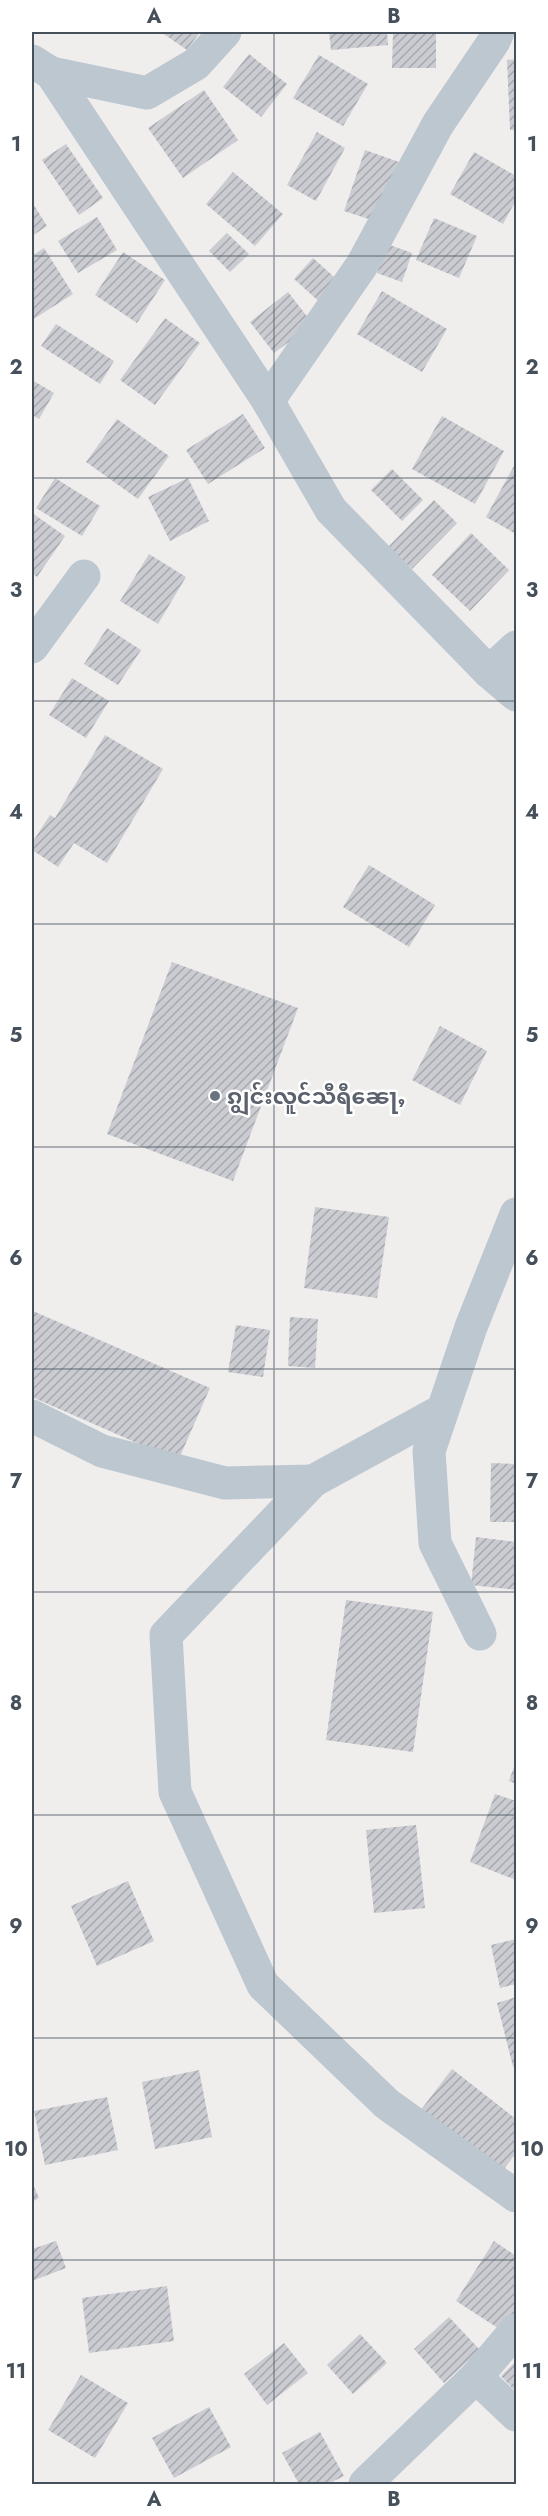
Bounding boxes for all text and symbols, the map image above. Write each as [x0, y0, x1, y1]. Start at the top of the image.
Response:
text: A [146, 2, 162, 31]
text: B [387, 2, 401, 31]
text: 1 [11, 130, 21, 159]
text: 1 [527, 130, 537, 159]
text: 2 [9, 353, 23, 382]
text: 2 [525, 353, 539, 382]
text: 3 [10, 576, 22, 605]
text: 3 [526, 576, 538, 605]
text: 4 [9, 798, 23, 827]
text: 4 [525, 798, 539, 827]
text: 5 [10, 1021, 23, 1050]
text: 5 [526, 1021, 539, 1050]
place label: ၵျွင်းလူင်သီရီၼေႃႇ [227, 1080, 406, 1116]
marker: ၵျွင်းလူင်သီရီၼေႃႇ [208, 1089, 222, 1103]
text: 6 [9, 1244, 23, 1273]
text: 6 [525, 1244, 539, 1273]
text: 7 [10, 1467, 23, 1496]
text: 7 [526, 1467, 539, 1496]
text: 8 [10, 1689, 22, 1718]
text: 8 [526, 1689, 538, 1718]
text: 9 [9, 1912, 23, 1941]
text: 9 [525, 1912, 539, 1941]
text: 10 [4, 2135, 28, 2164]
text: 10 [520, 2135, 544, 2164]
text: 11 [6, 2357, 26, 2386]
text: 11 [522, 2357, 542, 2386]
text: A [146, 2485, 162, 2514]
text: B [387, 2485, 401, 2514]

